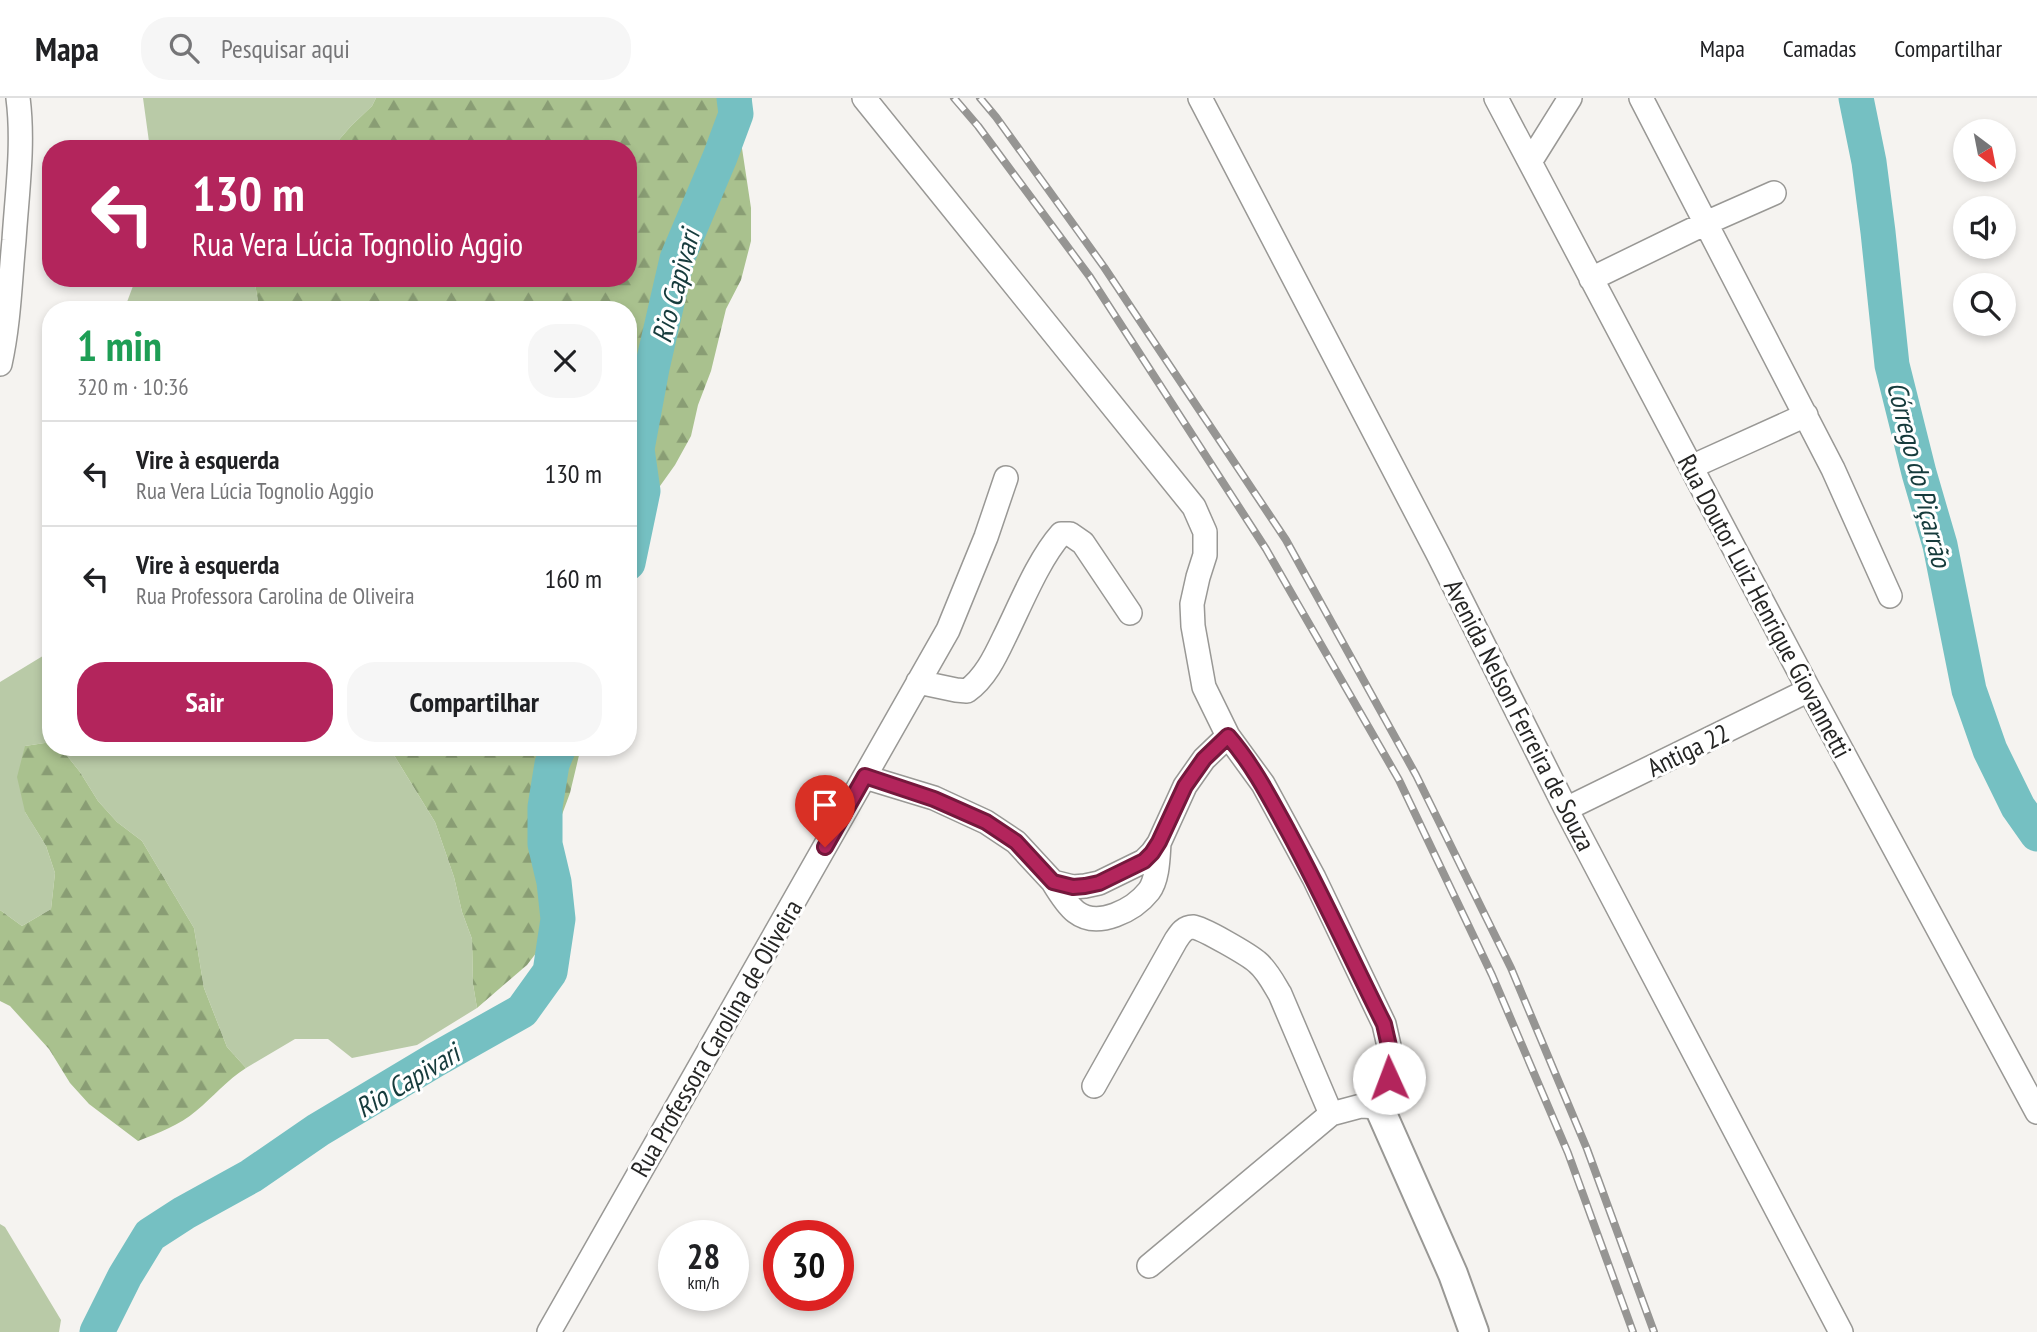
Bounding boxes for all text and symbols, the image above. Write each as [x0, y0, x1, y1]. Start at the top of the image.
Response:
search box [141, 17, 631, 80]
text: Mapa [35, 27, 99, 70]
icon: search [165, 29, 203, 67]
text: Pesquisar aqui [221, 32, 350, 65]
text: Mapa [1700, 33, 1745, 64]
text: Camadas [1783, 33, 1856, 64]
text: Compartilhar [1894, 33, 2002, 64]
north arrow [1953, 119, 2016, 182]
map controls [1953, 119, 2016, 336]
text: 130 m [192, 161, 305, 225]
icon: left [77, 168, 168, 259]
button: sound [1953, 196, 2016, 259]
water label: Rio Capivari [642, 222, 709, 346]
text: Rua Vera Lúcia Tognolio Aggio [192, 223, 523, 265]
button: search [1953, 273, 2016, 336]
text: 1 min [77, 318, 162, 373]
button: close [528, 324, 602, 398]
text: 320 m · 10:36 [77, 372, 189, 401]
water label: Córrego do Piçarrão [1879, 378, 1961, 572]
text: Vire à esquerda [136, 443, 279, 476]
street label: Rua Doutor Luiz Henrique Giovannetti [1671, 448, 1859, 764]
icon: left [77, 455, 115, 493]
text: 130 m [544, 457, 602, 490]
text: Rua Vera Lúcia Tognolio Aggio [136, 476, 374, 505]
text: Vire à esquerda [136, 548, 279, 581]
icon: left [77, 560, 115, 598]
text: 160 m [544, 562, 602, 595]
street label: Avenida Nelson Ferreira de Souza [1437, 574, 1603, 856]
text: Rua Professora Carolina de Oliveira [136, 581, 414, 610]
button: Sair [77, 662, 333, 742]
button: Compartilhar [347, 662, 602, 742]
street label: Antiga 22 [1642, 716, 1734, 784]
pin [795, 775, 855, 847]
icon: arrive [806, 786, 844, 824]
street label: Rua Professora Carolina de Oliveira [623, 893, 809, 1183]
water label: Rio Capivari [348, 1032, 469, 1126]
position arrow [1352, 1041, 1426, 1115]
speed limit sign: 30 [763, 1220, 854, 1311]
text: 28 [687, 1233, 720, 1279]
text: km/h [688, 1271, 719, 1294]

